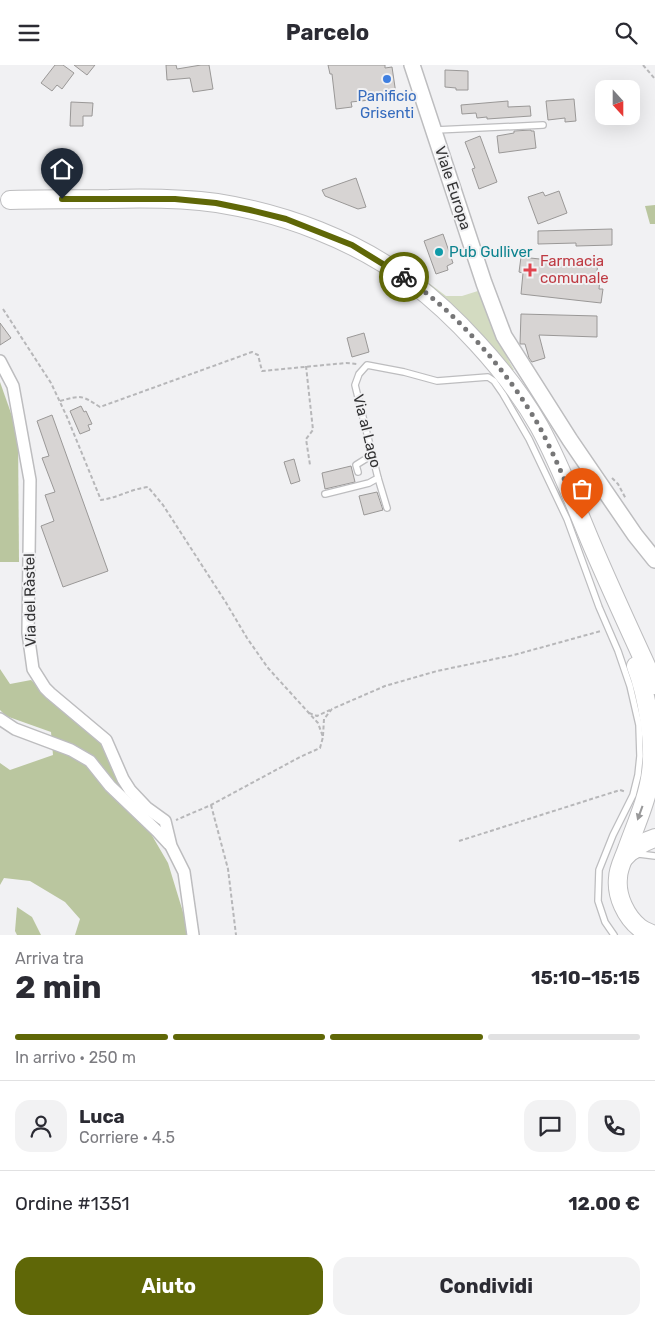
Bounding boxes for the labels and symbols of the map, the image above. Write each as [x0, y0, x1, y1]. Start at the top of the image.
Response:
marker: Panificio Grisenti [381, 73, 393, 85]
north arrow [595, 80, 640, 125]
place label: Panificio Grisenti [357, 87, 417, 122]
street label: Viale Europa [431, 144, 475, 232]
pin [41, 148, 83, 199]
place label: Pub Gulliver [449, 243, 533, 261]
marker: Pub Gulliver [433, 246, 445, 258]
courier [379, 252, 429, 302]
place label: Farmacia comunale [540, 252, 609, 287]
marker: Farmacia comunale [524, 264, 536, 276]
street label: Via al Lago [349, 392, 385, 470]
pin [561, 468, 603, 519]
street label: Via del Ràstel [20, 553, 40, 647]
one-way arrow [636, 806, 644, 821]

